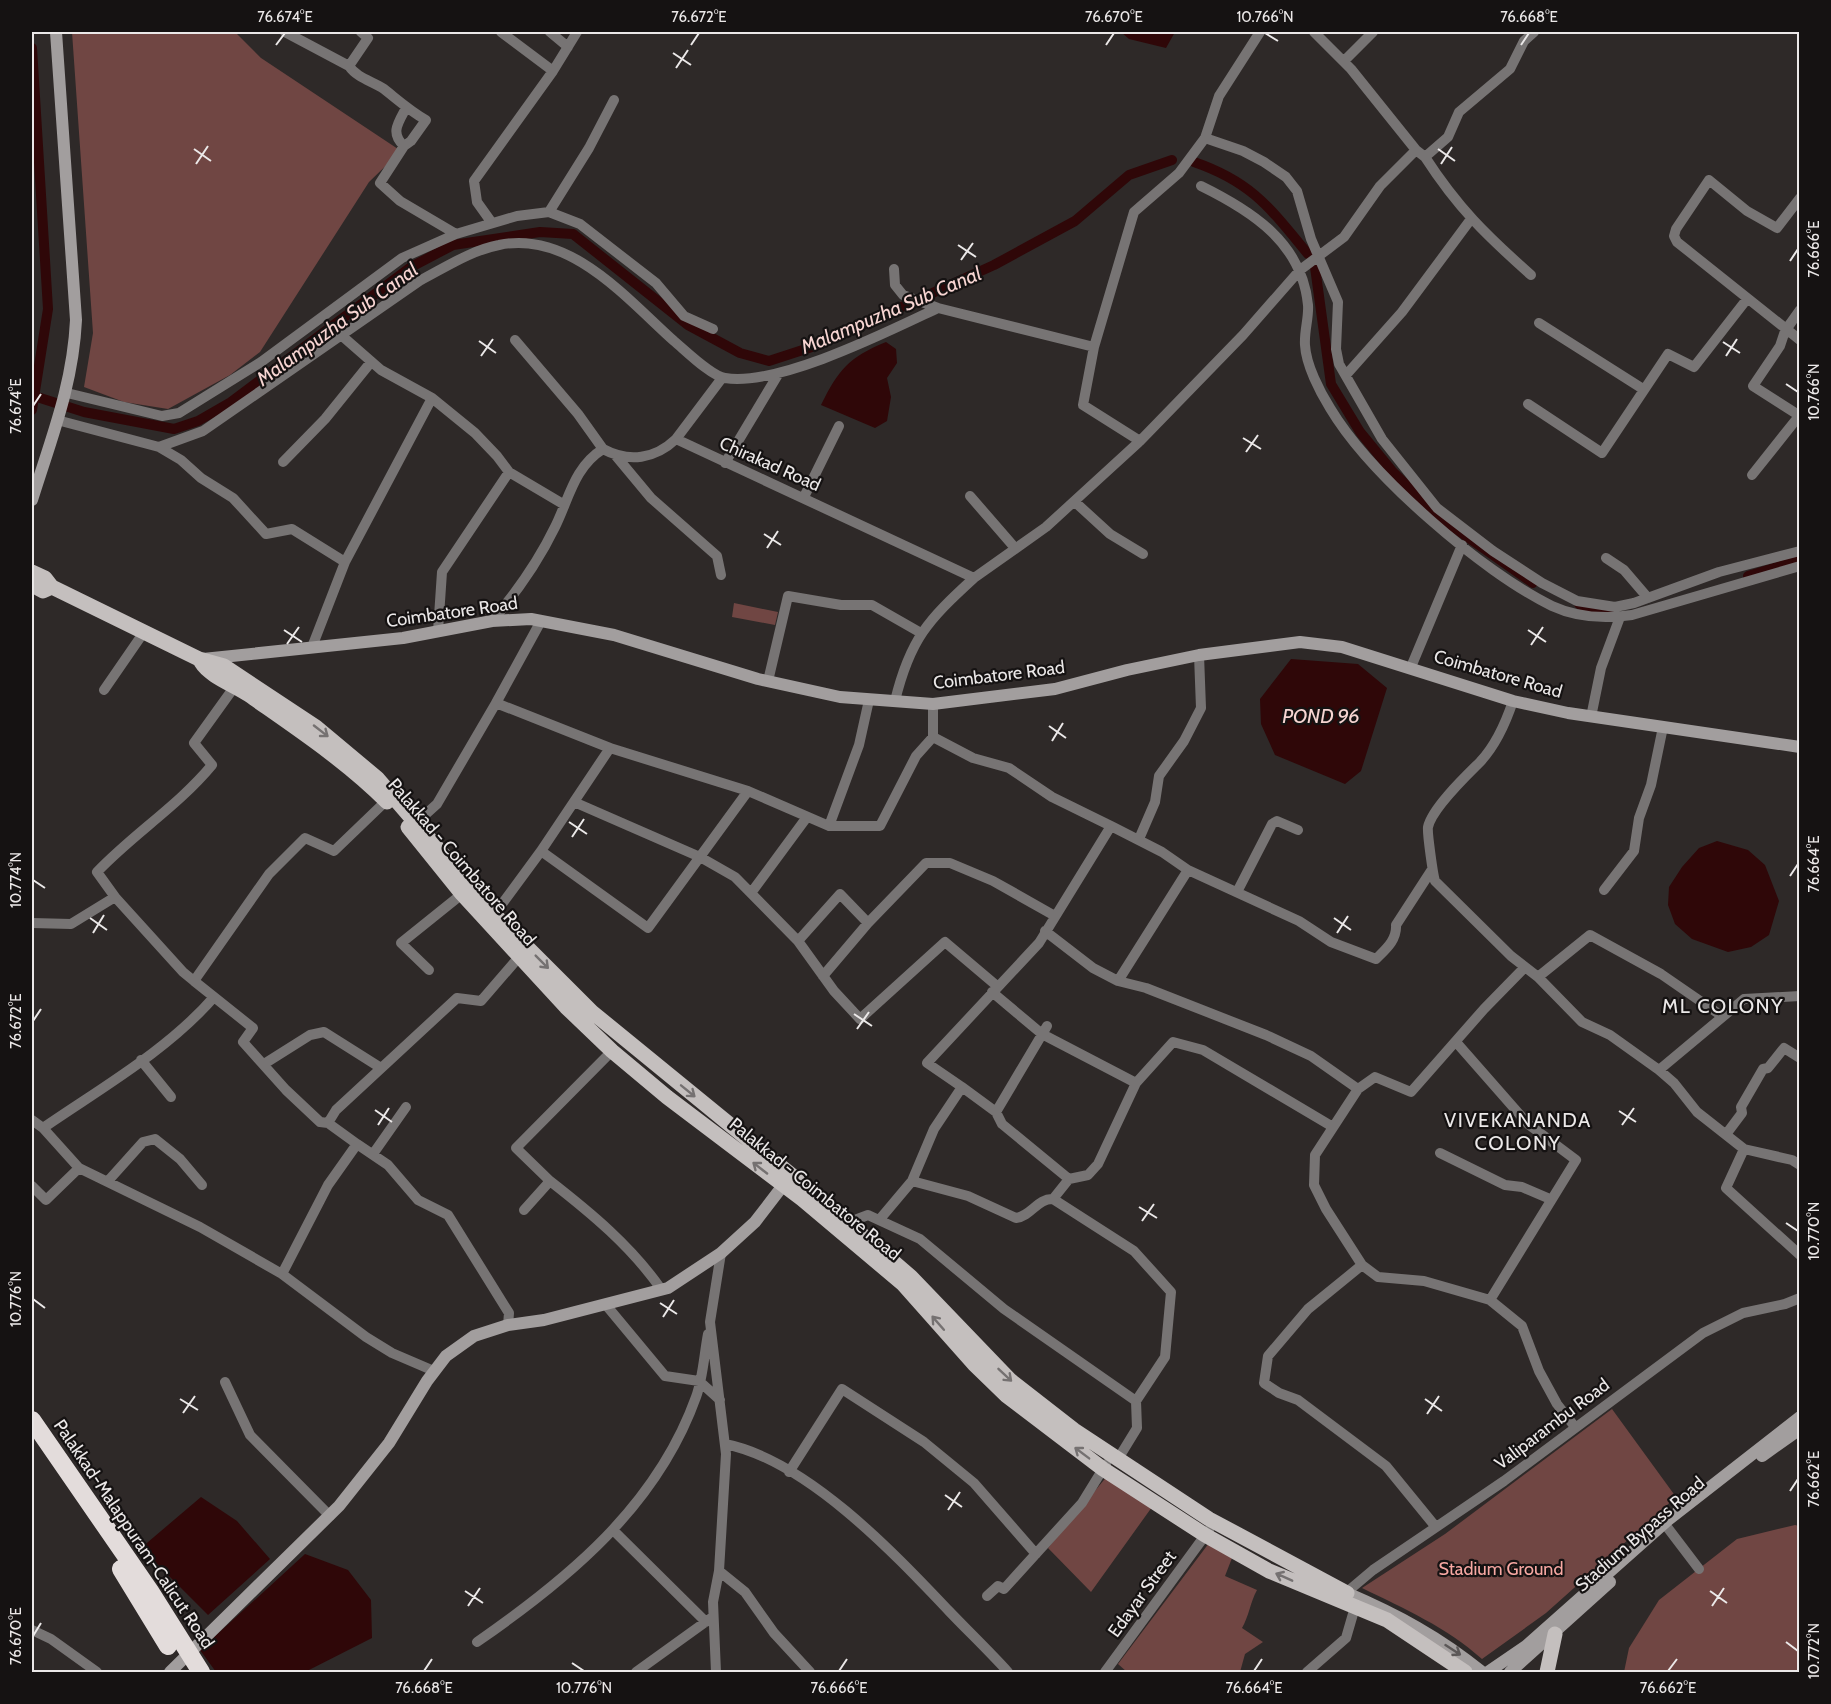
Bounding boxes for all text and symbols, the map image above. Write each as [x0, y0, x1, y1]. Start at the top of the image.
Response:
text: 76.674°E [257, 8, 313, 26]
text: 76.672°E [671, 8, 727, 26]
text: 76.670°E [1085, 8, 1143, 26]
text: 10.766°N [1236, 8, 1294, 26]
text: 76.668°E [1500, 8, 1558, 26]
text: 76.666°E [1805, 221, 1823, 277]
water label: Malampuzha Sub Canal [251, 257, 423, 391]
water label: Malampuzha Sub Canal [796, 261, 985, 359]
text: 10.766°N [1805, 363, 1823, 421]
text: 76.674°E [7, 378, 25, 434]
street label: Chirakad Road [716, 432, 824, 496]
street label: Coimbatore Road [385, 592, 519, 632]
street label: Coimbatore Road [1431, 645, 1565, 703]
street label: Coimbatore Road [932, 656, 1066, 694]
water label: POND 96 [1282, 704, 1360, 728]
one-way arrow [312, 725, 328, 738]
street label: Palakkad - Coimbatore Road [383, 774, 541, 950]
text: 76.664°E [1805, 835, 1823, 893]
text: 10.774°N [7, 852, 25, 908]
one-way arrow [535, 955, 550, 970]
text: 76.672°E [7, 993, 25, 1049]
district label: ML COLONY [1662, 994, 1784, 1018]
one-way arrow [680, 1085, 696, 1098]
district label: VIVEKANANDA COLONY [1444, 1108, 1592, 1155]
street label: Palakkad - Coimbatore Road [725, 1113, 905, 1265]
one-way arrow [752, 1162, 768, 1174]
text: 10.770°N [1805, 1202, 1823, 1260]
text: 10.776°N [7, 1271, 25, 1327]
one-way arrow [931, 1316, 945, 1331]
one-way arrow [997, 1368, 1012, 1382]
street label: Valiparambu Road [1490, 1374, 1614, 1474]
street label: Palakkad-Malappuram-Calicut Road [49, 1415, 219, 1653]
one-way arrow [1075, 1447, 1091, 1460]
text: 76.662°E [1805, 1451, 1823, 1507]
street label: Stadium Bypass Road [1571, 1472, 1709, 1596]
street label: Edayar Street [1103, 1546, 1181, 1642]
park label: Stadium Ground [1439, 1558, 1563, 1580]
one-way arrow [1275, 1571, 1293, 1583]
text: 76.670°E [7, 1607, 25, 1665]
text: 10.772°N [1805, 1623, 1823, 1679]
one-way arrow [1444, 1644, 1461, 1656]
text: 76.668°E [395, 1679, 453, 1697]
text: 10.776°N [556, 1679, 612, 1697]
text: 76.666°E [811, 1679, 867, 1697]
text: 76.664°E [1225, 1679, 1283, 1697]
text: 76.662°E [1640, 1679, 1696, 1697]

